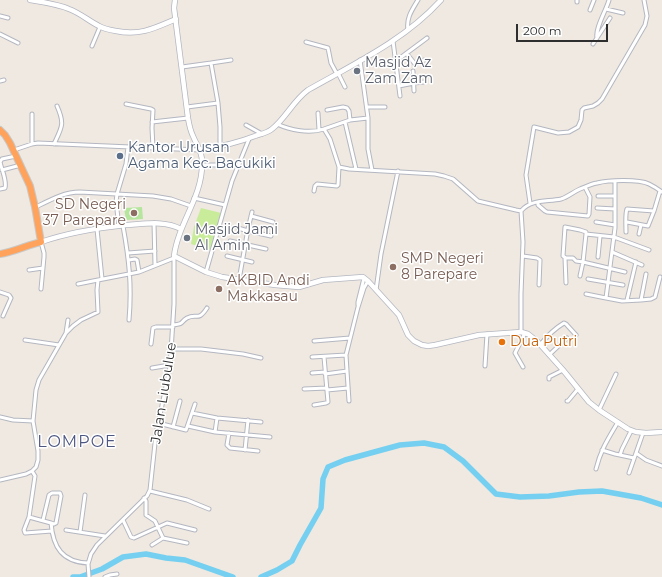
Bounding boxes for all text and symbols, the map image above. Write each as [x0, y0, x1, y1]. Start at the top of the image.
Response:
scale bar [518, 16, 610, 42]
text: 200 m [523, 23, 562, 38]
place label: Masjid Az Zam Zam [365, 55, 433, 88]
marker: Masjid Az Zam Zam [352, 66, 362, 76]
place label: Kantor Urusan Agama Kec. Bacukiki [128, 140, 276, 172]
marker: Kantor Urusan Agama Kec. Bacukiki [115, 151, 125, 161]
place label: SD Negeri 37 Parepare [43, 197, 126, 230]
marker: SD Negeri 37 Parepare [129, 208, 139, 218]
place label: Masjid Jami Al Amin [195, 222, 278, 254]
marker: Masjid Jami Al Amin [182, 233, 192, 243]
place label: SMP Negeri 8 Parepare [401, 251, 484, 284]
marker: SMP Negeri 8 Parepare [388, 262, 398, 272]
place label: AKBID Andi Makkasau [227, 273, 310, 306]
marker: AKBID Andi Makkasau [214, 284, 224, 294]
place label: Dua Putri [510, 334, 577, 350]
marker: Dua Putri [497, 337, 507, 347]
street label: Jalan Liubulue [148, 341, 180, 445]
district label: LOMPOE [37, 432, 117, 452]

